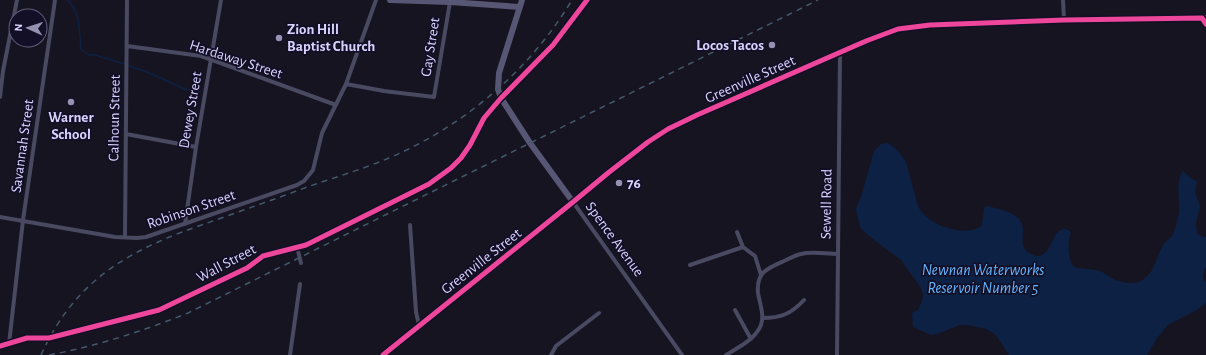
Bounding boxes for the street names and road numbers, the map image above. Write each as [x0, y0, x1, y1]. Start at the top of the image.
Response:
street label: Gay Street [418, 16, 443, 78]
street label: Hardaway Street [187, 37, 284, 82]
street label: Greenville Street [703, 53, 798, 106]
street label: Dewey Street [176, 70, 205, 150]
street label: Calhoun Street [106, 74, 123, 161]
street label: Savannah Street [9, 98, 37, 194]
street label: Sewell Road [818, 169, 835, 239]
street label: Robinson Street [145, 187, 238, 232]
street label: Spence Avenue [583, 199, 647, 279]
street label: Greenville Street [439, 226, 524, 297]
street label: Wall Street [194, 242, 259, 285]

